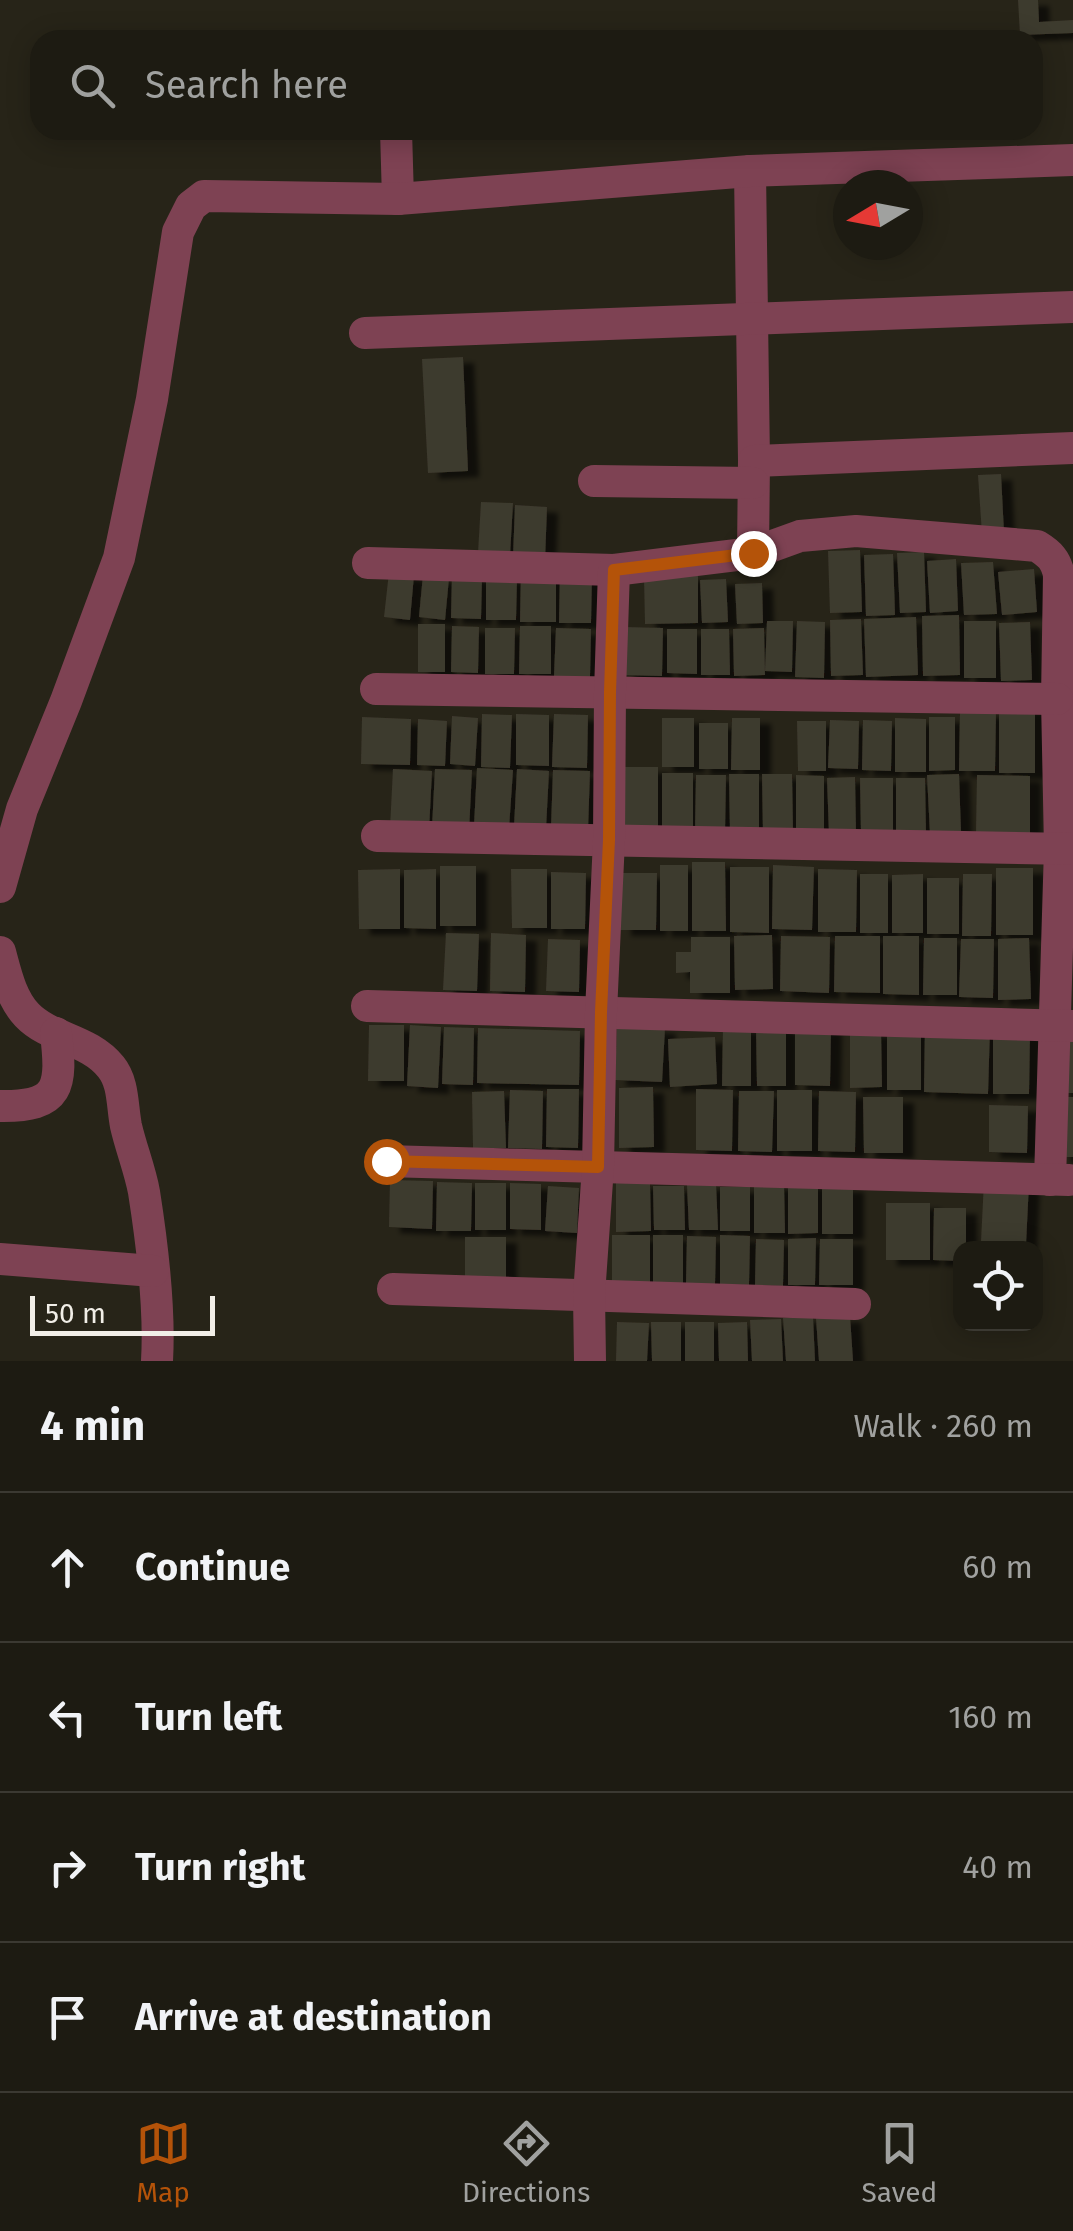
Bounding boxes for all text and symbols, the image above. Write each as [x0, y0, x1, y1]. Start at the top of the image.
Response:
search box [30, 30, 1043, 140]
icon: search [65, 58, 120, 113]
text: Search here [145, 62, 348, 108]
north arrow [833, 170, 923, 260]
route end [731, 531, 777, 577]
route start [364, 1139, 410, 1185]
map controls [953, 1241, 1043, 1331]
button: locate [953, 1241, 1043, 1331]
scale bar [30, 1291, 215, 1336]
text: 50 m [45, 1297, 106, 1330]
text: 4 min [40, 1401, 145, 1451]
text: Walk · 260 m [853, 1407, 1033, 1445]
icon: ahead [40, 1540, 95, 1595]
text: Continue [135, 1544, 290, 1590]
text: 60 m [962, 1548, 1033, 1586]
icon: left [40, 1690, 95, 1745]
text: Turn left [135, 1694, 282, 1740]
text: 160 m [948, 1698, 1033, 1736]
icon: right [40, 1840, 95, 1895]
text: Turn right [135, 1844, 305, 1890]
text: 40 m [962, 1848, 1033, 1886]
icon: arrive [40, 1990, 95, 2045]
text: Arrive at destination [135, 1994, 492, 2040]
tab: Map [136, 2116, 191, 2209]
tab: Directions [462, 2116, 590, 2209]
tab: Saved [862, 2116, 937, 2209]

